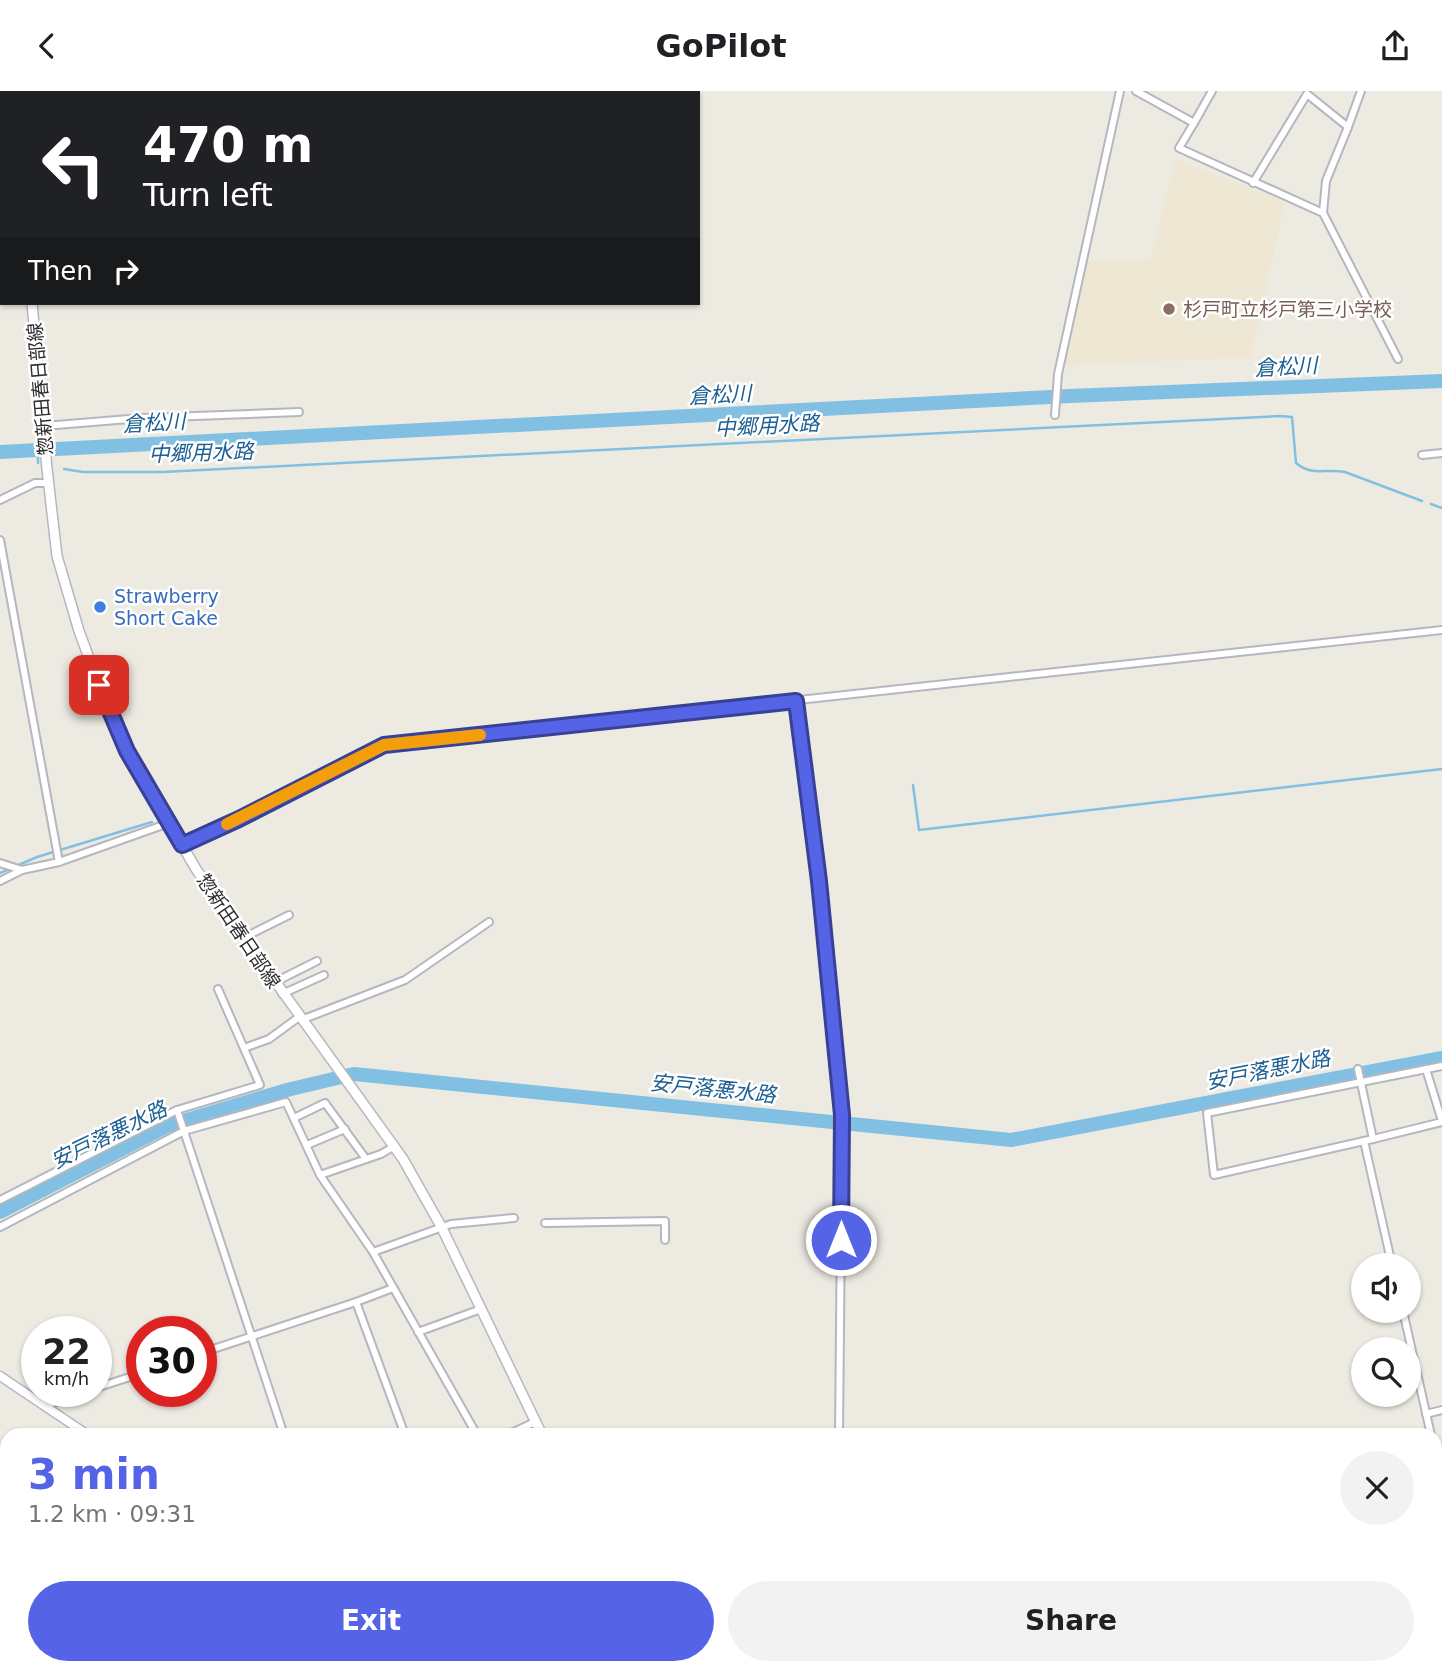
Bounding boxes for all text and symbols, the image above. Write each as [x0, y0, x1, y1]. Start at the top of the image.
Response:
icon: back [28, 27, 66, 65]
text: GoPilot [656, 27, 786, 65]
icon: share [1376, 27, 1414, 65]
text: 470 m [143, 117, 313, 174]
icon: left [28, 119, 119, 210]
text: Turn left [143, 176, 273, 214]
icon: right [107, 252, 145, 290]
text: Then [28, 256, 93, 286]
place label: 杉戸町立杉戸第三小学校 [1183, 298, 1392, 320]
marker: 杉戸町立杉戸第三小学校 [1161, 301, 1177, 317]
street label: 惣新田春日部線 [23, 322, 57, 456]
water label: 倉松川 [1254, 353, 1320, 381]
water label: 倉松川 [688, 381, 754, 409]
water label: 倉松川 [122, 409, 188, 437]
water label: 中郷用水路 [714, 411, 822, 441]
water label: 中郷用水路 [148, 439, 256, 467]
place label: Strawberry Short Cake [114, 585, 219, 629]
marker: Strawberry Short Cake [92, 599, 108, 615]
pin [69, 655, 129, 715]
icon: arrive [80, 666, 118, 704]
street label: 惣新田春日部線 [193, 870, 285, 992]
water label: 安戸落悪水路 [1204, 1046, 1334, 1094]
water label: 安戸落悪水路 [649, 1070, 779, 1108]
water label: 安戸落悪水路 [47, 1096, 173, 1173]
position arrow [804, 1203, 878, 1277]
map controls [1351, 1253, 1421, 1407]
button: sound [1351, 1253, 1421, 1323]
speed limit sign: 30 [126, 1316, 217, 1407]
text: 22 [42, 1332, 91, 1372]
button: search [1351, 1337, 1421, 1407]
text: km/h [44, 1368, 89, 1389]
text: 3 min [28, 1450, 160, 1499]
button: close [1340, 1451, 1414, 1525]
text: 1.2 km · 09:31 [28, 1501, 196, 1527]
button: Exit [28, 1581, 714, 1661]
button: Share [728, 1581, 1414, 1661]

